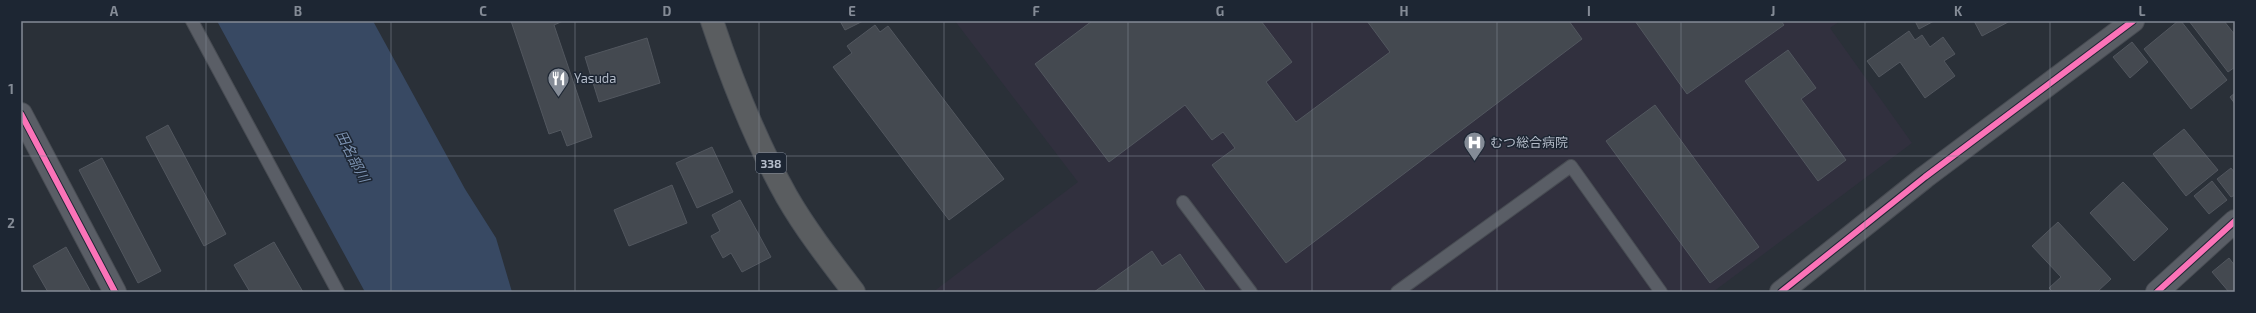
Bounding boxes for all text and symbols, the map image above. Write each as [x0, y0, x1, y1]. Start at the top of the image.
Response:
text: A [110, 3, 119, 19]
text: B [294, 3, 302, 19]
text: C [479, 3, 487, 19]
text: D [663, 3, 672, 19]
text: E [848, 3, 856, 19]
text: F [1032, 3, 1040, 19]
text: G [1216, 3, 1224, 19]
text: H [1400, 3, 1409, 19]
text: I [1587, 3, 1591, 19]
text: J [1771, 3, 1775, 19]
text: K [1954, 3, 1963, 19]
text: L [2139, 3, 2146, 19]
restaurant icon: Yasuda [546, 65, 572, 98]
place label: Yasuda [574, 70, 616, 86]
text: 1 [8, 81, 14, 97]
water label: 田名部川 [333, 127, 374, 187]
hospital icon: むつ総合病院 [1462, 129, 1488, 162]
place label: むつ総合病院 [1490, 134, 1568, 150]
road number: 338 [756, 153, 786, 173]
text: 2 [7, 215, 15, 231]

